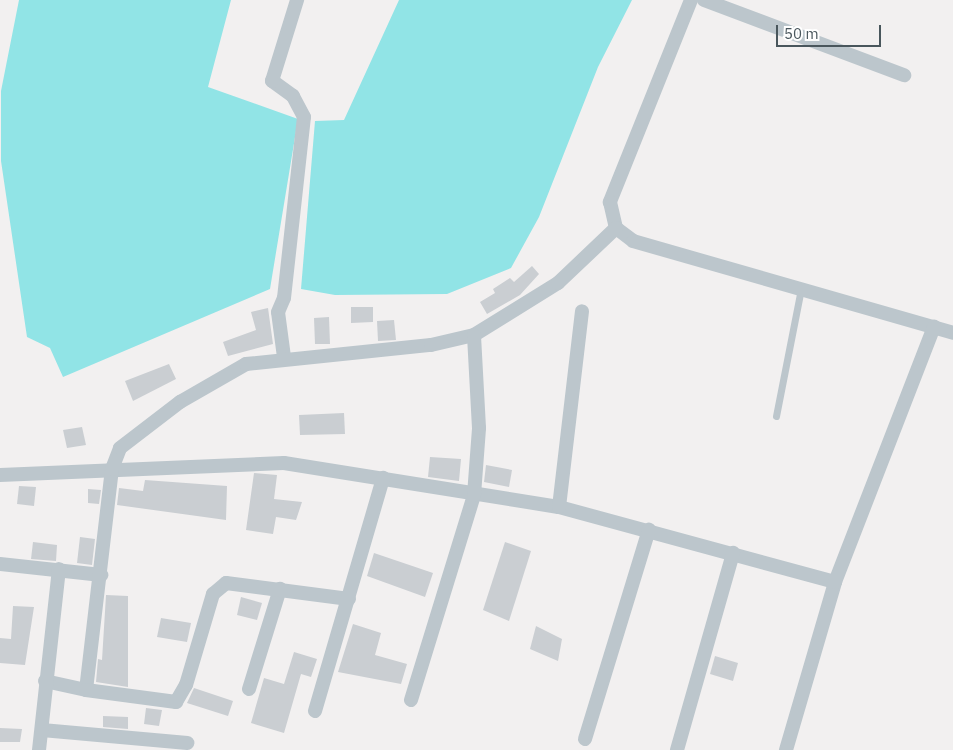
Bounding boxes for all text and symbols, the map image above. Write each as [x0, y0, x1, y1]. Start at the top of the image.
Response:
scale bar [778, 15, 883, 47]
text: 50 m [784, 24, 819, 43]

